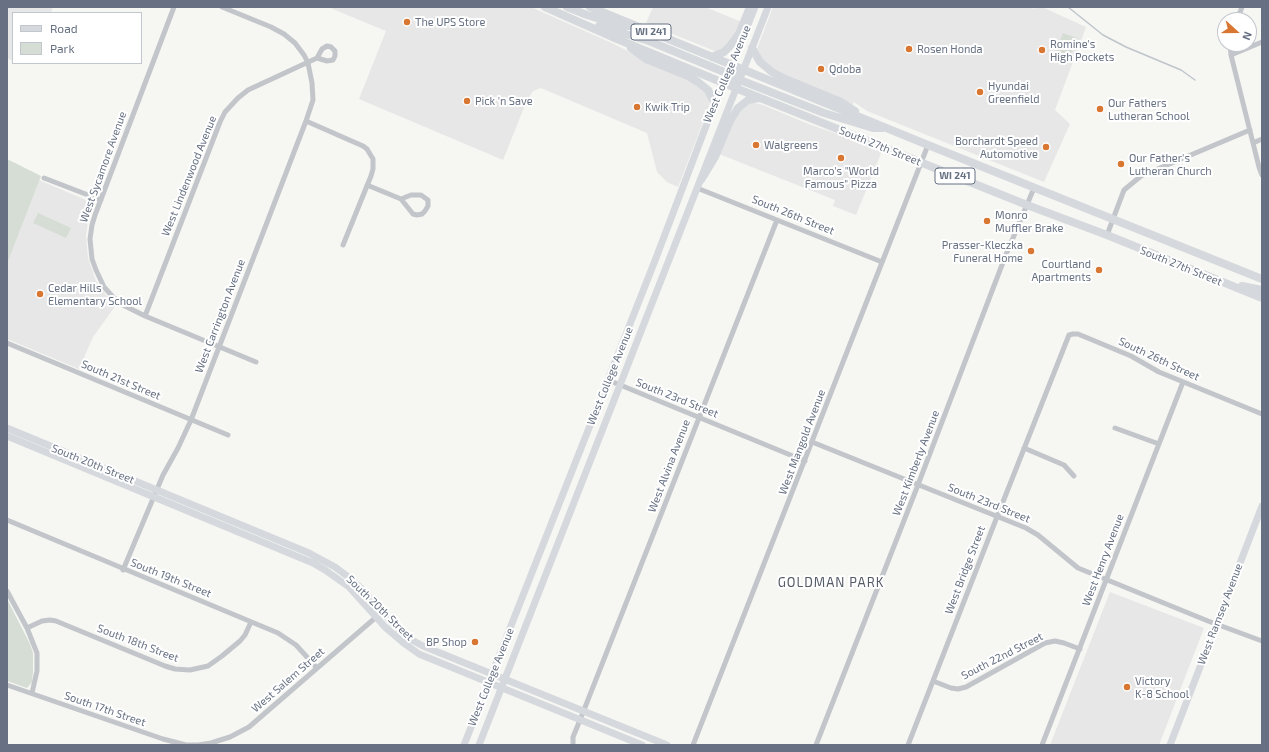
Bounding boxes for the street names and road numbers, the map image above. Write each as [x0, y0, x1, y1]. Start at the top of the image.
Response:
street label: West College Avenue [700, 23, 754, 125]
road number: WI 241 [631, 24, 671, 40]
street label: West Sycamore Avenue [77, 110, 129, 224]
street label: West Lindenwood Avenue [159, 114, 219, 238]
street label: South 27th Street [837, 124, 923, 168]
road number: WI 241 [935, 168, 975, 184]
street label: South 26th Street [750, 192, 836, 238]
street label: South 27th Street [1138, 244, 1224, 288]
street label: West Carrington Avenue [192, 257, 248, 375]
street label: West College Avenue [584, 325, 636, 427]
street label: South 26th Street [1116, 334, 1202, 384]
street label: South 21st Street [79, 357, 163, 403]
street label: South 23rd Street [634, 375, 720, 421]
street label: West Mangold Avenue [776, 388, 828, 496]
street label: West Kimberly Avenue [890, 408, 942, 518]
street label: West Alvina Avenue [645, 418, 693, 514]
street label: South 20th Street [50, 441, 136, 487]
street label: South 23rd Street [946, 480, 1032, 526]
street label: West Henry Avenue [1079, 512, 1127, 608]
street label: West Bridge Street [942, 524, 988, 616]
street label: South 19th Street [129, 556, 213, 600]
street label: West Ramsey Avenue [1195, 561, 1245, 667]
street label: South 20th Street [344, 573, 416, 643]
street label: South 18th Street [95, 621, 181, 665]
street label: West College Avenue [465, 626, 517, 728]
street label: South 22nd Street [959, 630, 1045, 682]
street label: West Salem Street [249, 645, 327, 715]
street label: South 17th Street [63, 689, 147, 729]

